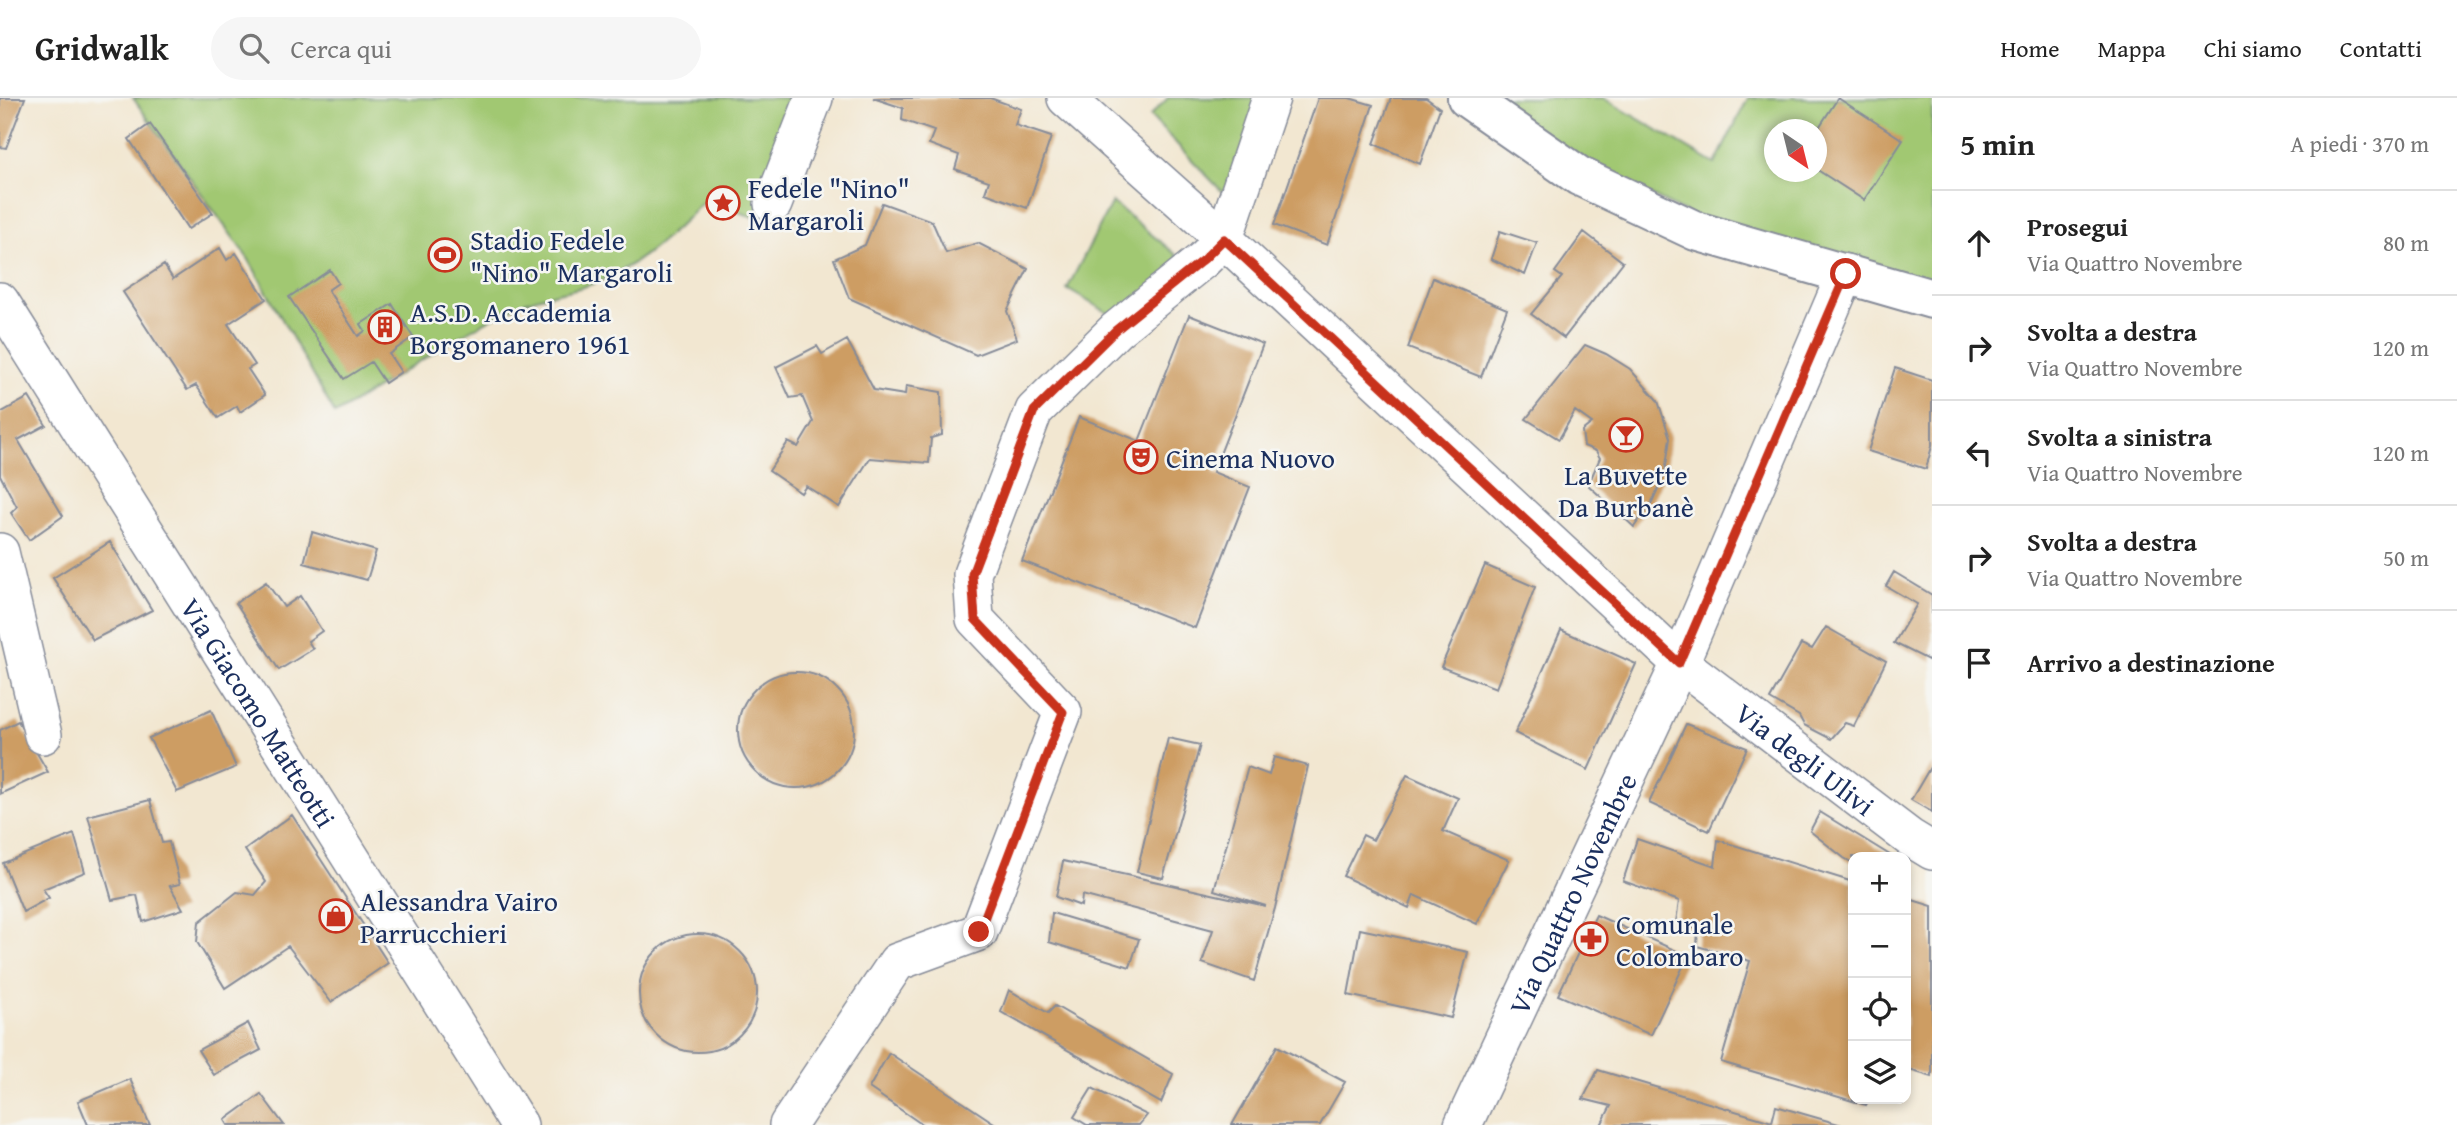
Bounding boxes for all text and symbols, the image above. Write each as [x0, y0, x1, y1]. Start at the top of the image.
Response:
search box [211, 17, 701, 80]
text: Gridwalk [35, 24, 169, 72]
icon: search [235, 29, 273, 67]
text: Cerca qui [291, 29, 392, 68]
text: Home [2000, 31, 2059, 66]
text: Mappa [2097, 31, 2166, 66]
text: Chi siamo [2204, 31, 2302, 66]
text: Contatti [2340, 31, 2422, 66]
north arrow [1764, 119, 1827, 182]
text: 5 min [1960, 122, 2035, 166]
text: A piedi · 370 m [2291, 127, 2429, 160]
place label: Fedele "Nino" Margaroli [748, 167, 910, 240]
place icon: Fedele "Nino" Margaroli [704, 184, 742, 222]
text: Prosegui [2027, 207, 2128, 246]
place label: Stadio Fedele "Nino" Margaroli [470, 219, 673, 292]
icon: ahead [1960, 224, 1998, 262]
text: 80 m [2383, 226, 2429, 259]
sports icon: Stadio Fedele "Nino" Margaroli [426, 236, 464, 274]
text: Via Quattro Novembre [2027, 246, 2243, 279]
route start [1830, 258, 1861, 289]
place label: A.S.D. Accademia Borgomanero 1961 [410, 291, 630, 364]
building icon: A.S.D. Accademia Borgomanero 1961 [366, 308, 404, 346]
text: Svolta a destra [2027, 312, 2197, 351]
icon: right [1960, 329, 1998, 367]
text: 120 m [2372, 331, 2429, 364]
text: Via Quattro Novembre [2027, 351, 2243, 384]
bar icon: La Buvette Da Burbanè [1607, 416, 1645, 454]
text: Svolta a sinistra [2027, 417, 2212, 456]
icon: left [1960, 434, 1998, 472]
text: 120 m [2372, 436, 2429, 469]
place label: Cinema Nuovo [1166, 437, 1335, 478]
theatre icon: Cinema Nuovo [1122, 438, 1160, 476]
place label: La Buvette Da Burbanè [1558, 454, 1694, 527]
text: Via Quattro Novembre [2027, 456, 2243, 489]
text: Svolta a destra [2027, 522, 2197, 561]
icon: right [1960, 539, 1998, 577]
text: 50 m [2383, 541, 2429, 574]
text: Via Quattro Novembre [2027, 561, 2243, 594]
street label: Via Giacomo Matteotti [171, 589, 347, 835]
text: Arrivo a destinazione [2027, 643, 2275, 682]
icon: arrive [1960, 644, 1998, 682]
street label: Via degli Ulivi [1727, 692, 1884, 825]
street label: Via Quattro Novembre [1497, 766, 1646, 1021]
map controls [1848, 852, 1911, 1104]
button: + [1848, 852, 1911, 915]
place label: Alessandra Vairo Parrucchieri [360, 880, 558, 953]
shop icon: Alessandra Vairo Parrucchieri [317, 897, 355, 935]
place label: Comunale Colombaro [1616, 903, 1744, 976]
button: − [1848, 915, 1911, 978]
route end [963, 916, 994, 947]
pharmacy icon: Comunale Colombaro [1572, 920, 1610, 958]
button: locate [1848, 978, 1911, 1041]
button: layers [1848, 1041, 1911, 1104]

